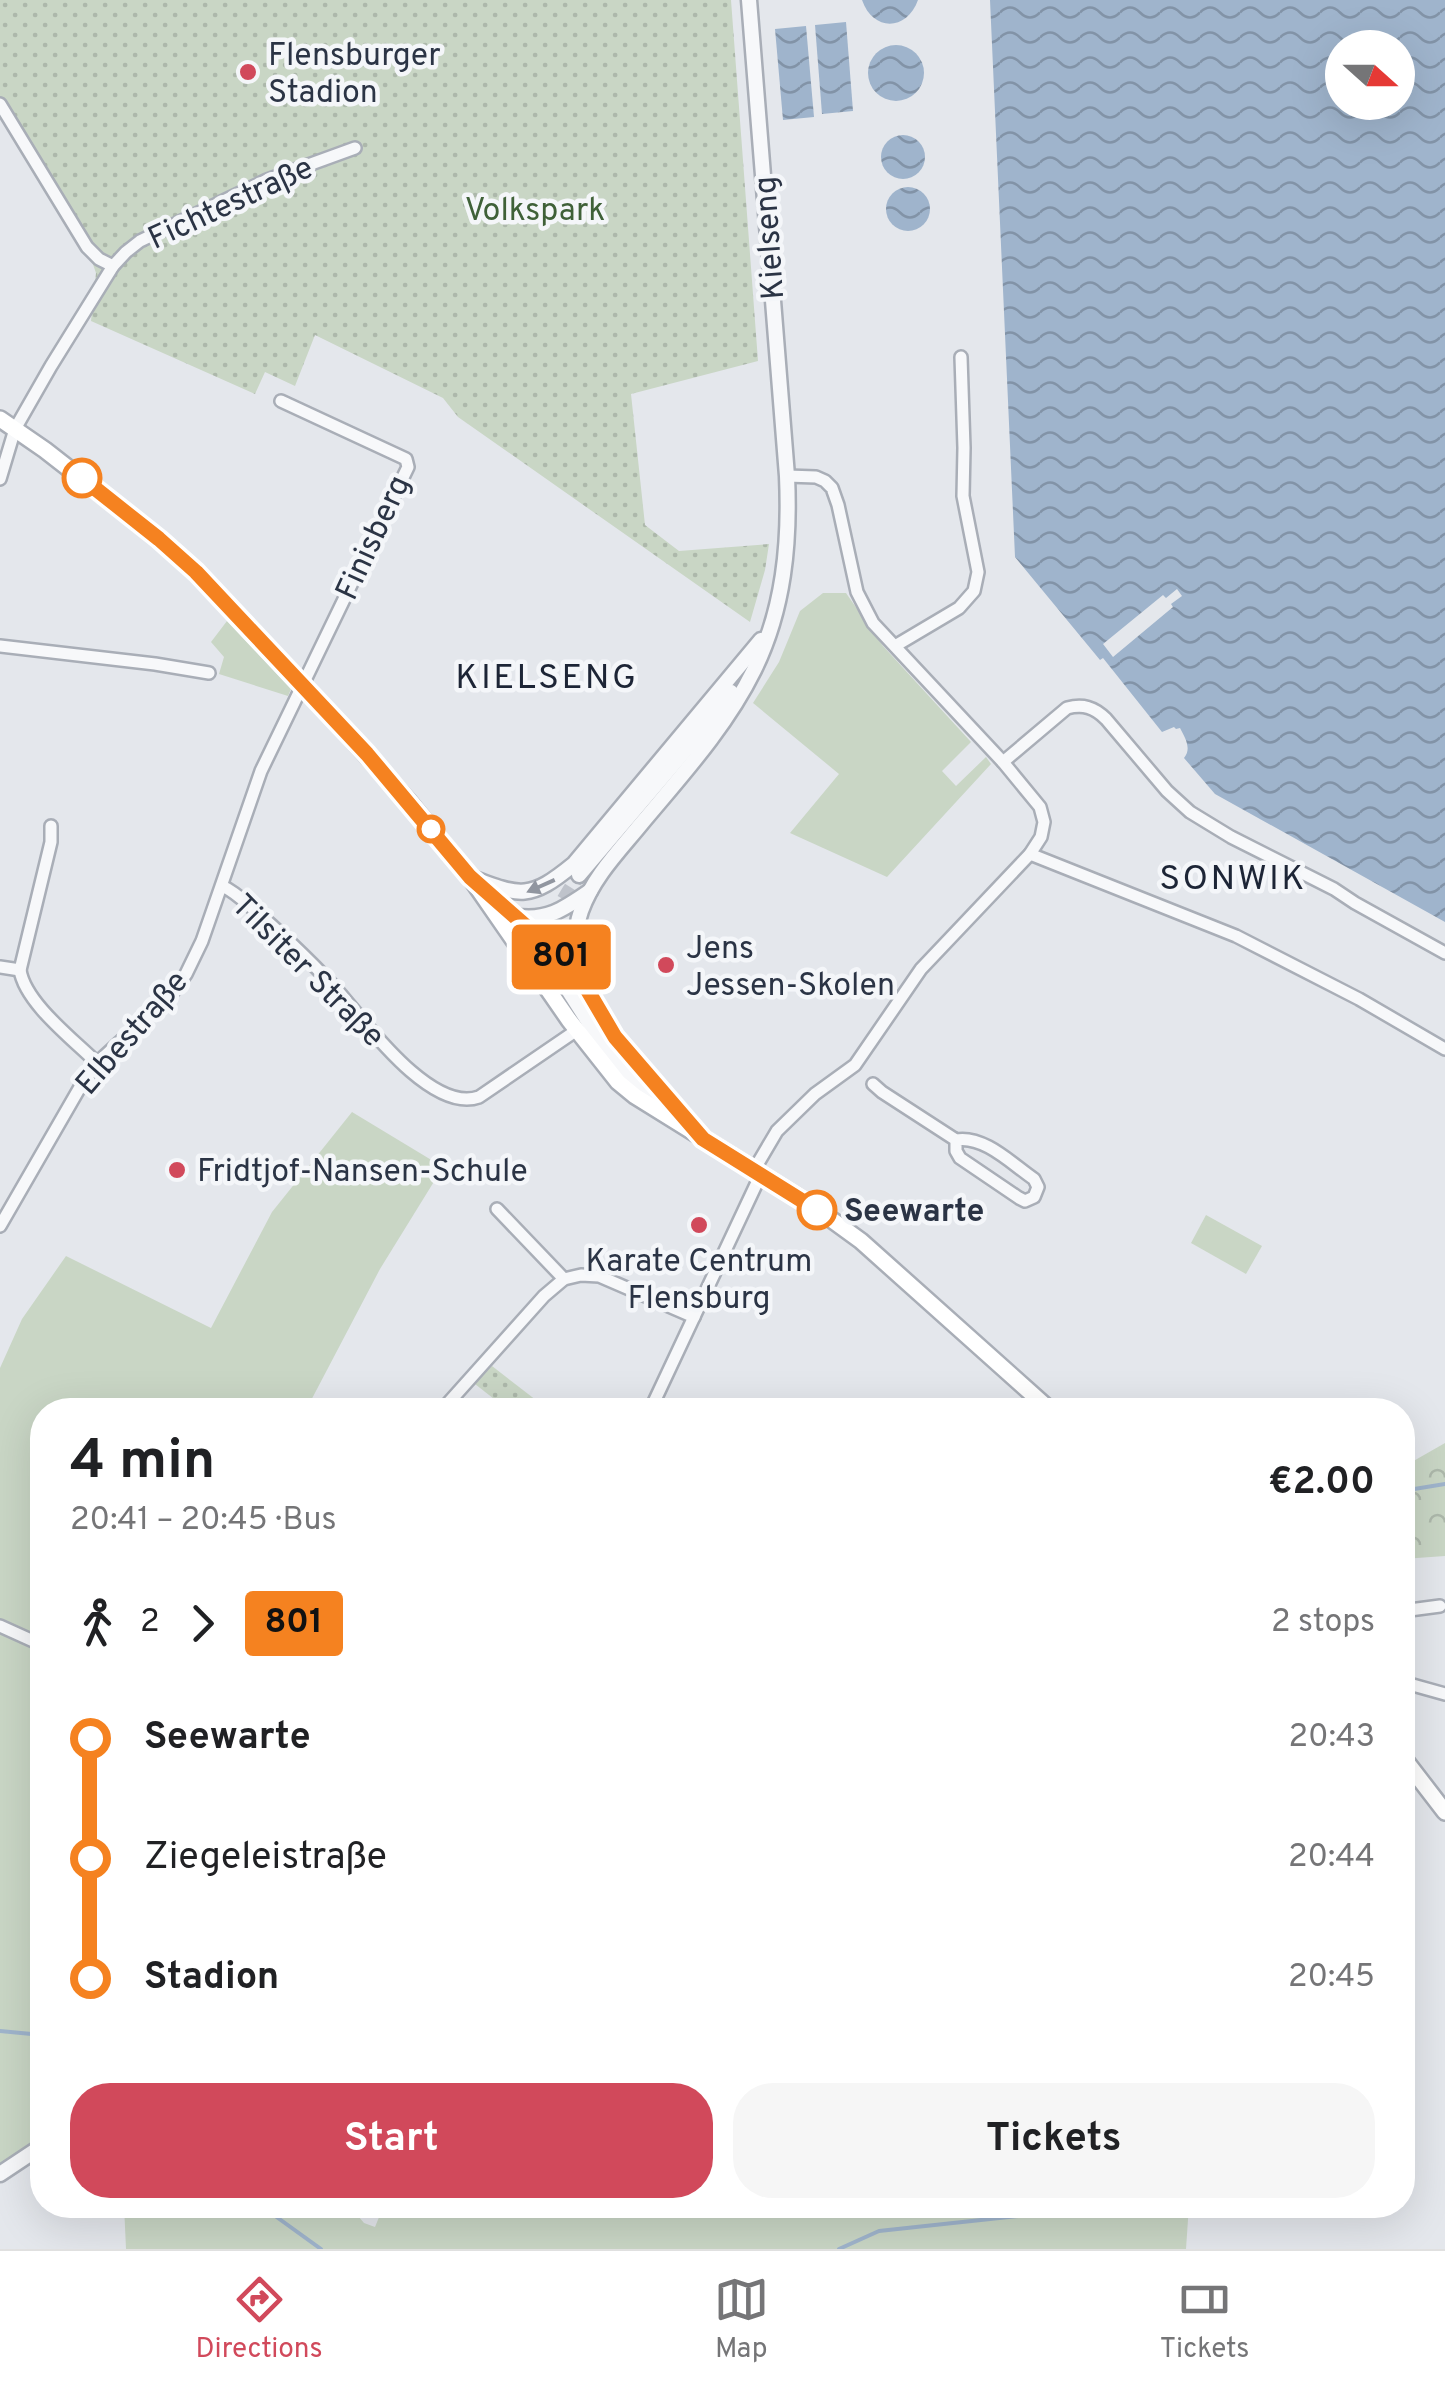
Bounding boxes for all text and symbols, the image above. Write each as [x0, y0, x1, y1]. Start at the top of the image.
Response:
north arrow [1325, 30, 1415, 120]
map controls [1325, 30, 1415, 120]
place label: Flensburger Stadion [268, 37, 441, 114]
marker: Flensburger Stadion [237, 61, 259, 83]
street label: Fichtestraße [142, 149, 320, 260]
street label: Kielseng [747, 175, 795, 301]
park label: Volkspark [465, 192, 605, 232]
unlabelled marker [63, 459, 101, 497]
street label: Finisberg [328, 470, 421, 607]
district label: KIELSENG [455, 657, 639, 701]
unlabelled marker [418, 816, 444, 842]
district label: SONWIK [1159, 858, 1307, 902]
one-way arrow [526, 878, 556, 894]
street label: Tilsiter Straße [222, 887, 392, 1057]
line badge: 801 [504, 924, 618, 990]
place label: Jens Jessen-Skolen [686, 930, 895, 1007]
text: 801 [532, 935, 590, 979]
marker: Jens Jessen-Skolen [655, 954, 677, 976]
street label: Elbestraße [68, 964, 198, 1104]
place label: Fridtjof-Nansen-Schule [197, 1153, 528, 1193]
marker: Fridtjof-Nansen-Schule [166, 1159, 188, 1181]
marker: Seewarte [798, 1191, 836, 1229]
place label: Seewarte [844, 1193, 984, 1233]
marker: Karate Centrum Flensburg [688, 1214, 710, 1236]
place label: Karate Centrum Flensburg [586, 1243, 812, 1320]
text: 4 min [70, 1428, 215, 1498]
text: €2.00 [1268, 1459, 1375, 1508]
text: 20:41 – 20:45 · Bus [70, 1501, 337, 1541]
icon: walk [70, 1596, 125, 1651]
icon: forward [175, 1596, 230, 1651]
text: 801 [265, 1601, 323, 1645]
text: 2 [140, 1603, 160, 1643]
text: 2 stops [1271, 1603, 1375, 1643]
text: Seewarte [144, 1714, 311, 1763]
text: 20:43 [1289, 1718, 1375, 1758]
text: Ziegeleistraße [144, 1834, 387, 1883]
text: 20:44 [1288, 1838, 1375, 1878]
text: Stadion [144, 1954, 279, 2003]
text: 20:45 [1288, 1958, 1375, 1998]
button: Start [70, 2083, 713, 2198]
button: Tickets [733, 2083, 1375, 2198]
tab: Directions [196, 2272, 323, 2368]
tab: Map [714, 2272, 769, 2368]
tab: Tickets [1160, 2272, 1249, 2368]

